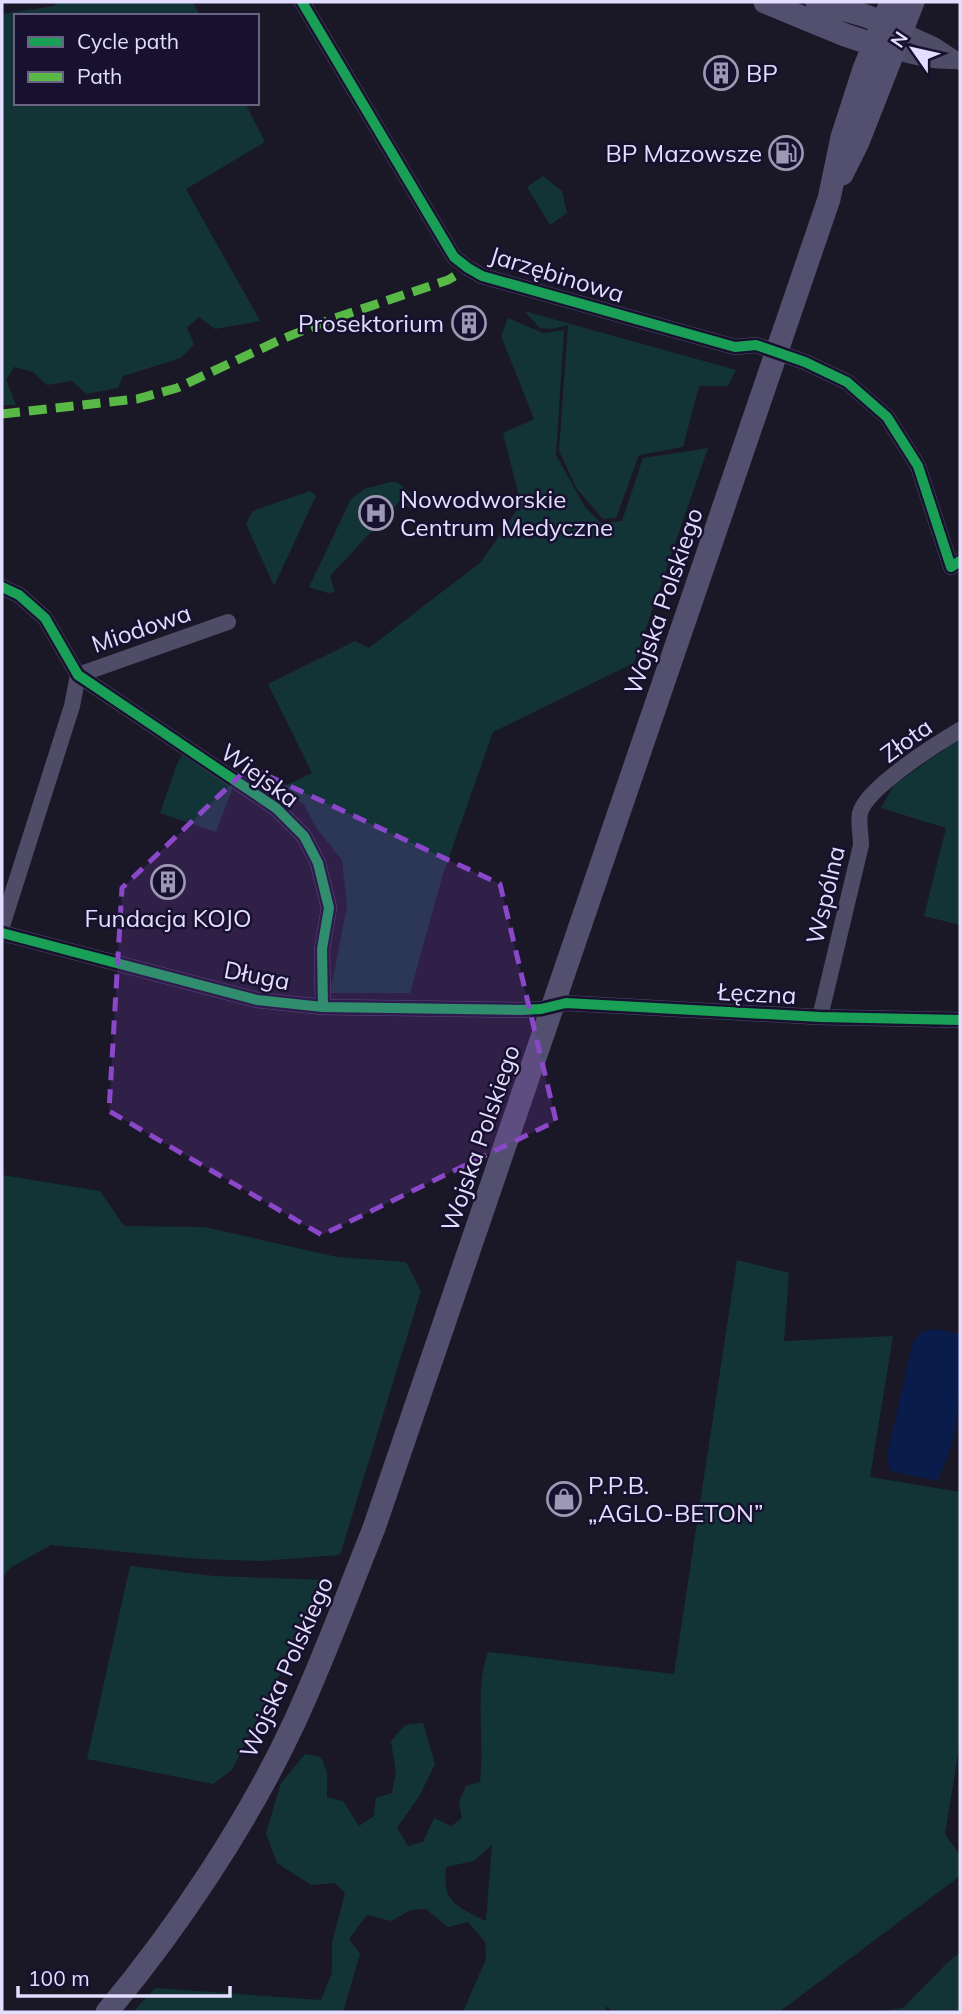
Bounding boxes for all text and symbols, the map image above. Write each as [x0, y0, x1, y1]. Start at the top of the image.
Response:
legend [14, 14, 259, 105]
north arrow [878, 14, 948, 84]
text: N [885, 27, 913, 52]
text: Cycle path [77, 28, 179, 54]
building icon: BP [702, 54, 740, 92]
place label: BP [746, 58, 778, 88]
text: Path [77, 63, 122, 89]
fuel station icon: BP Mazowsze [767, 134, 805, 172]
place label: BP Mazowsze [605, 138, 762, 168]
street label: Jarzębinowa [486, 239, 628, 309]
building icon: Prosektorium [450, 304, 488, 342]
place label: Prosektorium [298, 308, 444, 338]
place label: Nowodworskie Centrum Medyczne [400, 484, 613, 542]
hospital icon: Nowodworskie Centrum Medyczne [357, 494, 395, 532]
street label: Wojska Polskiego [617, 504, 709, 698]
street label: Miodowa [87, 597, 195, 659]
street label: Złota [874, 711, 938, 769]
street label: Wiejska [215, 736, 305, 814]
street label: Wspólna [799, 843, 851, 947]
building icon: Fundacja KOJO [149, 863, 187, 901]
place label: Fundacja KOJO [85, 903, 251, 933]
street label: Długa [222, 954, 292, 996]
street label: Łęczna [716, 976, 797, 1010]
street label: Wojska Polskiego [434, 1041, 526, 1235]
place label: P.P.B. „AGLO-BETON” [588, 1470, 763, 1528]
shop icon: P.P.B. „AGLO-BETON” [545, 1480, 583, 1518]
street label: Wojska Polskiego [233, 1572, 339, 1762]
scale bar [18, 1954, 229, 1998]
text: 100 m [28, 1965, 90, 1991]

